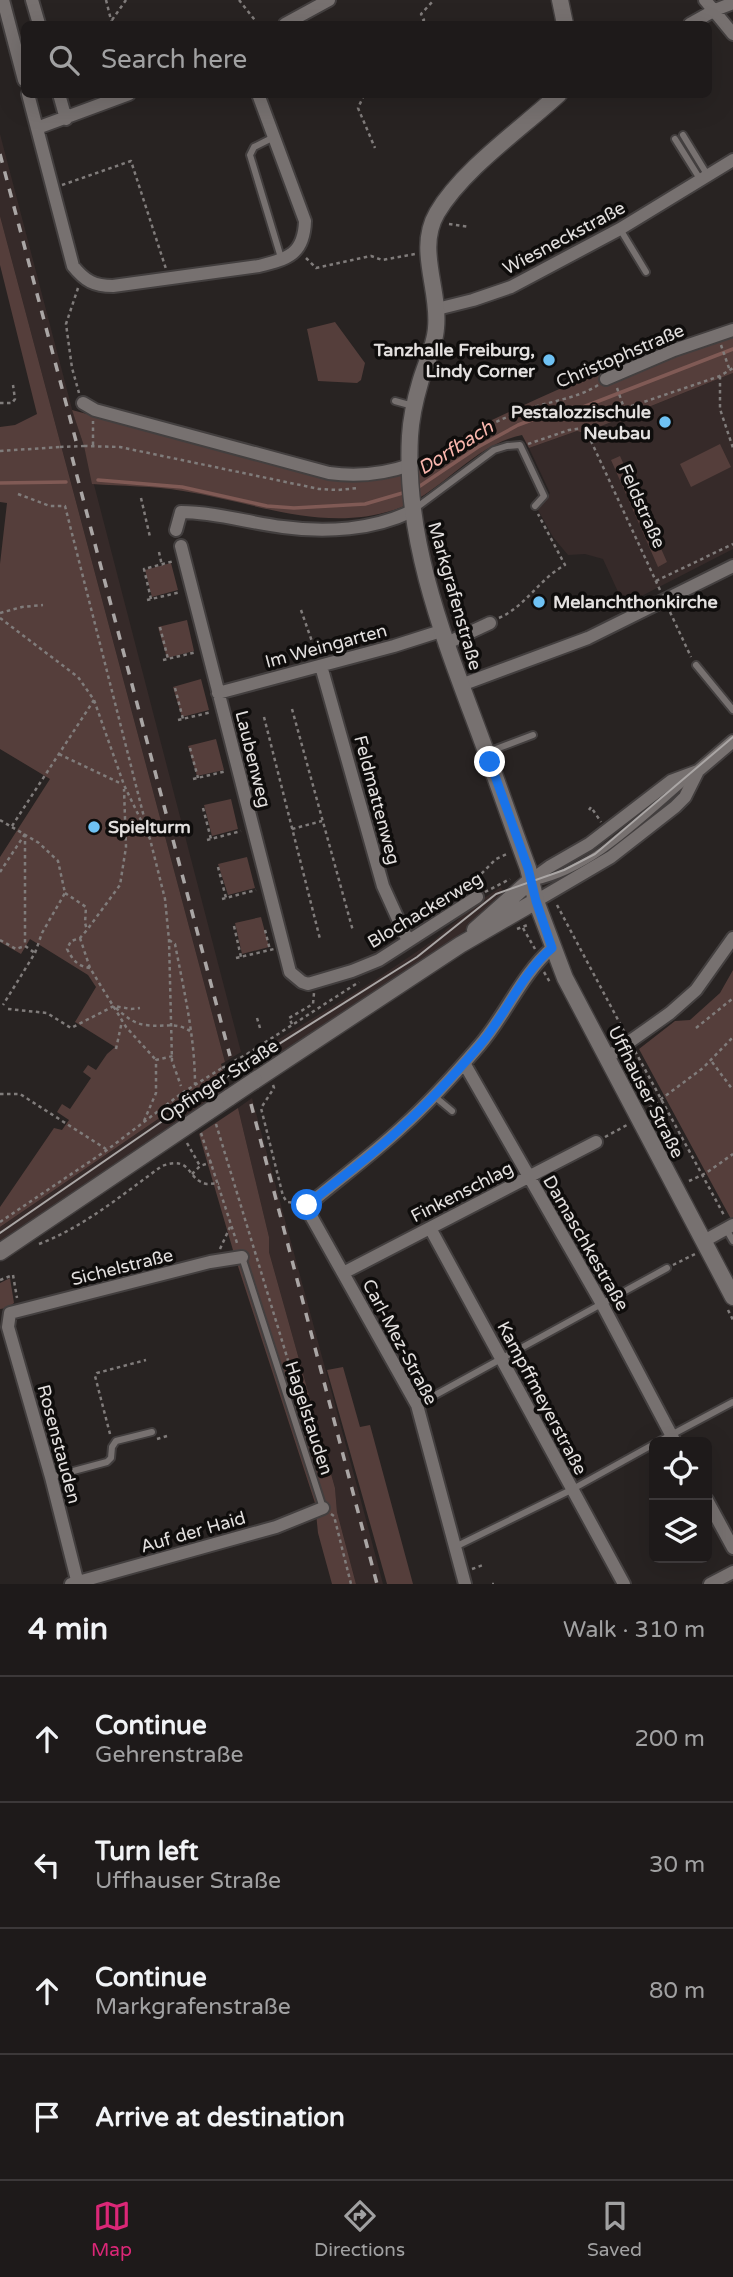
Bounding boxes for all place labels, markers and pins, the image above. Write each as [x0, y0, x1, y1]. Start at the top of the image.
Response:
place label: Tanzhalle Freiburg, Lindy Corner [373, 339, 536, 382]
marker: Tanzhalle Freiburg, Lindy Corner [541, 352, 557, 368]
place label: Pestalozzischule Neubau [511, 401, 651, 444]
marker: Pestalozzischule Neubau [657, 414, 673, 430]
place label: Melanchthonkirche [553, 591, 718, 613]
marker: Melanchthonkirche [531, 594, 547, 610]
place label: Spielturm [108, 816, 191, 838]
marker: Spielturm [86, 819, 102, 835]

